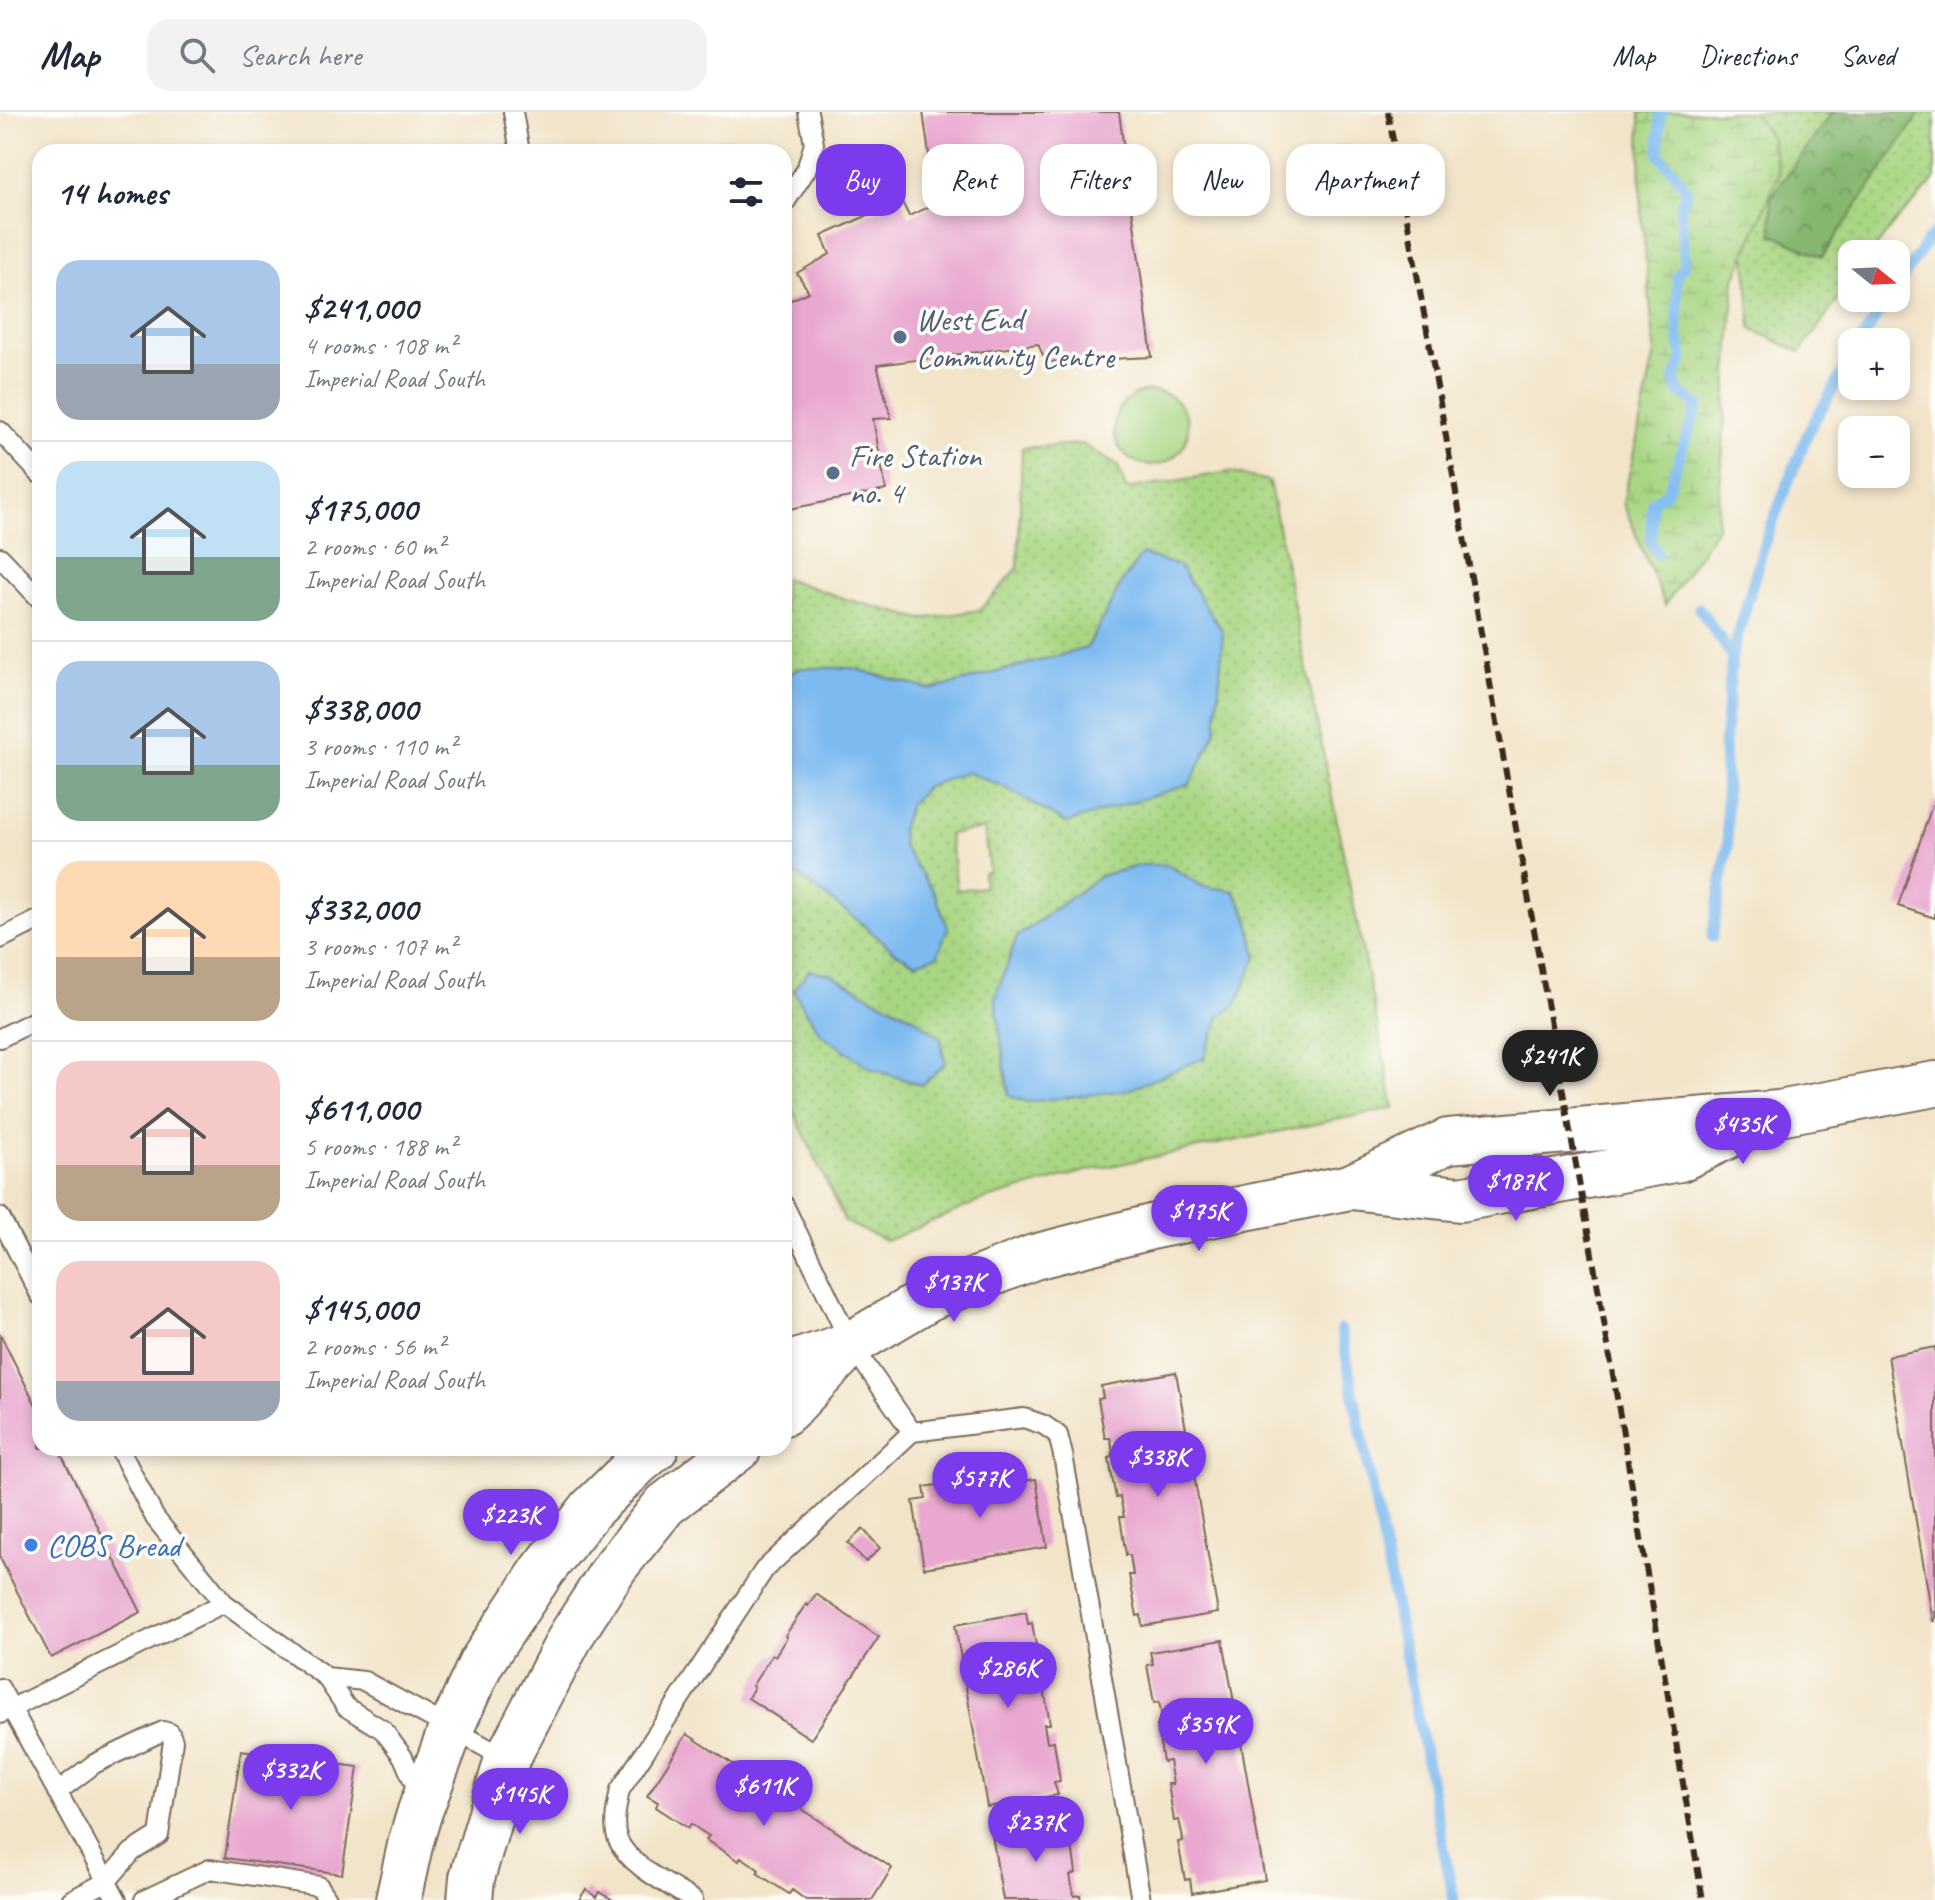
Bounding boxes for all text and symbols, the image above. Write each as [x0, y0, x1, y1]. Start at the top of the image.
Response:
search box [147, 19, 707, 91]
text: Map [40, 32, 99, 79]
icon: search [175, 33, 219, 77]
text: Search here [239, 36, 361, 74]
text: Map [1612, 38, 1655, 73]
text: Directions [1699, 38, 1797, 73]
text: Saved [1841, 38, 1895, 73]
chip: Buy [816, 144, 906, 216]
chip: Rent [922, 144, 1024, 216]
chip: Filters [1040, 144, 1157, 216]
chip: New [1173, 144, 1270, 216]
chip: Apartment [1286, 144, 1445, 216]
icon: filters [724, 170, 768, 214]
text: 14 homes [56, 171, 167, 214]
north arrow [1838, 240, 1910, 312]
map controls [1838, 240, 1910, 488]
text: $241,000 [304, 286, 418, 329]
icon: home [120, 292, 216, 388]
place label: West End Community Centre [916, 299, 1116, 377]
marker: West End Community Centre [891, 328, 909, 346]
button: + [1838, 328, 1910, 400]
text: 4 rooms · 108 m² [304, 329, 456, 362]
text: Imperial Road South [304, 362, 485, 395]
button: − [1838, 416, 1910, 488]
place label: Fire Station no. 4 [849, 435, 983, 513]
marker: Fire Station no. 4 [824, 464, 842, 482]
text: $175,000 [304, 487, 417, 530]
icon: home [120, 493, 216, 589]
text: 2 rooms · 60 m² [304, 530, 445, 563]
text: Imperial Road South [304, 563, 485, 596]
text: $338,000 [304, 687, 418, 730]
icon: home [120, 693, 216, 789]
text: 3 rooms · 110 m² [304, 730, 456, 763]
text: Imperial Road South [304, 763, 485, 796]
text: $332,000 [304, 887, 418, 930]
icon: home [120, 893, 216, 989]
text: 3 rooms · 107 m² [304, 930, 456, 963]
text: Imperial Road South [304, 963, 485, 996]
pin: $241K [1494, 1030, 1606, 1098]
text: $241K [1520, 1039, 1580, 1072]
text: $611,000 [304, 1087, 419, 1130]
icon: home [120, 1093, 216, 1189]
pin: $435K [1687, 1098, 1799, 1166]
text: $435K [1713, 1107, 1773, 1140]
text: 5 rooms · 188 m² [304, 1130, 456, 1163]
pin: $187K [1460, 1155, 1572, 1223]
text: Imperial Road South [304, 1163, 485, 1196]
text: $187K [1486, 1164, 1546, 1197]
pin: $175K [1143, 1185, 1255, 1253]
text: $175K [1169, 1194, 1229, 1227]
pin: $137K [898, 1256, 1010, 1324]
text: $137K [924, 1265, 984, 1298]
text: $145,000 [304, 1287, 417, 1330]
icon: home [120, 1293, 216, 1389]
text: 2 rooms · 56 m² [304, 1330, 445, 1363]
text: Imperial Road South [304, 1363, 485, 1396]
pin: $338K [1102, 1431, 1214, 1499]
text: $338K [1128, 1440, 1188, 1473]
pin: $577K [924, 1452, 1036, 1520]
text: $577K [950, 1461, 1010, 1494]
pin: $223K [455, 1489, 567, 1557]
text: $223K [481, 1498, 541, 1531]
place label: COBS Bread [47, 1525, 186, 1566]
marker: COBS Bread [22, 1536, 40, 1554]
pin: $286K [952, 1642, 1064, 1710]
text: $286K [978, 1651, 1038, 1684]
pin: $359K [1150, 1698, 1262, 1766]
text: $359K [1176, 1707, 1236, 1740]
pin: $332K [235, 1744, 347, 1812]
text: $332K [261, 1753, 321, 1786]
pin: $611K [708, 1760, 820, 1828]
pin: $145K [464, 1768, 576, 1836]
text: $611K [734, 1769, 794, 1802]
text: $145K [490, 1777, 550, 1810]
pin: $237K [980, 1796, 1092, 1864]
text: $237K [1006, 1805, 1066, 1838]

